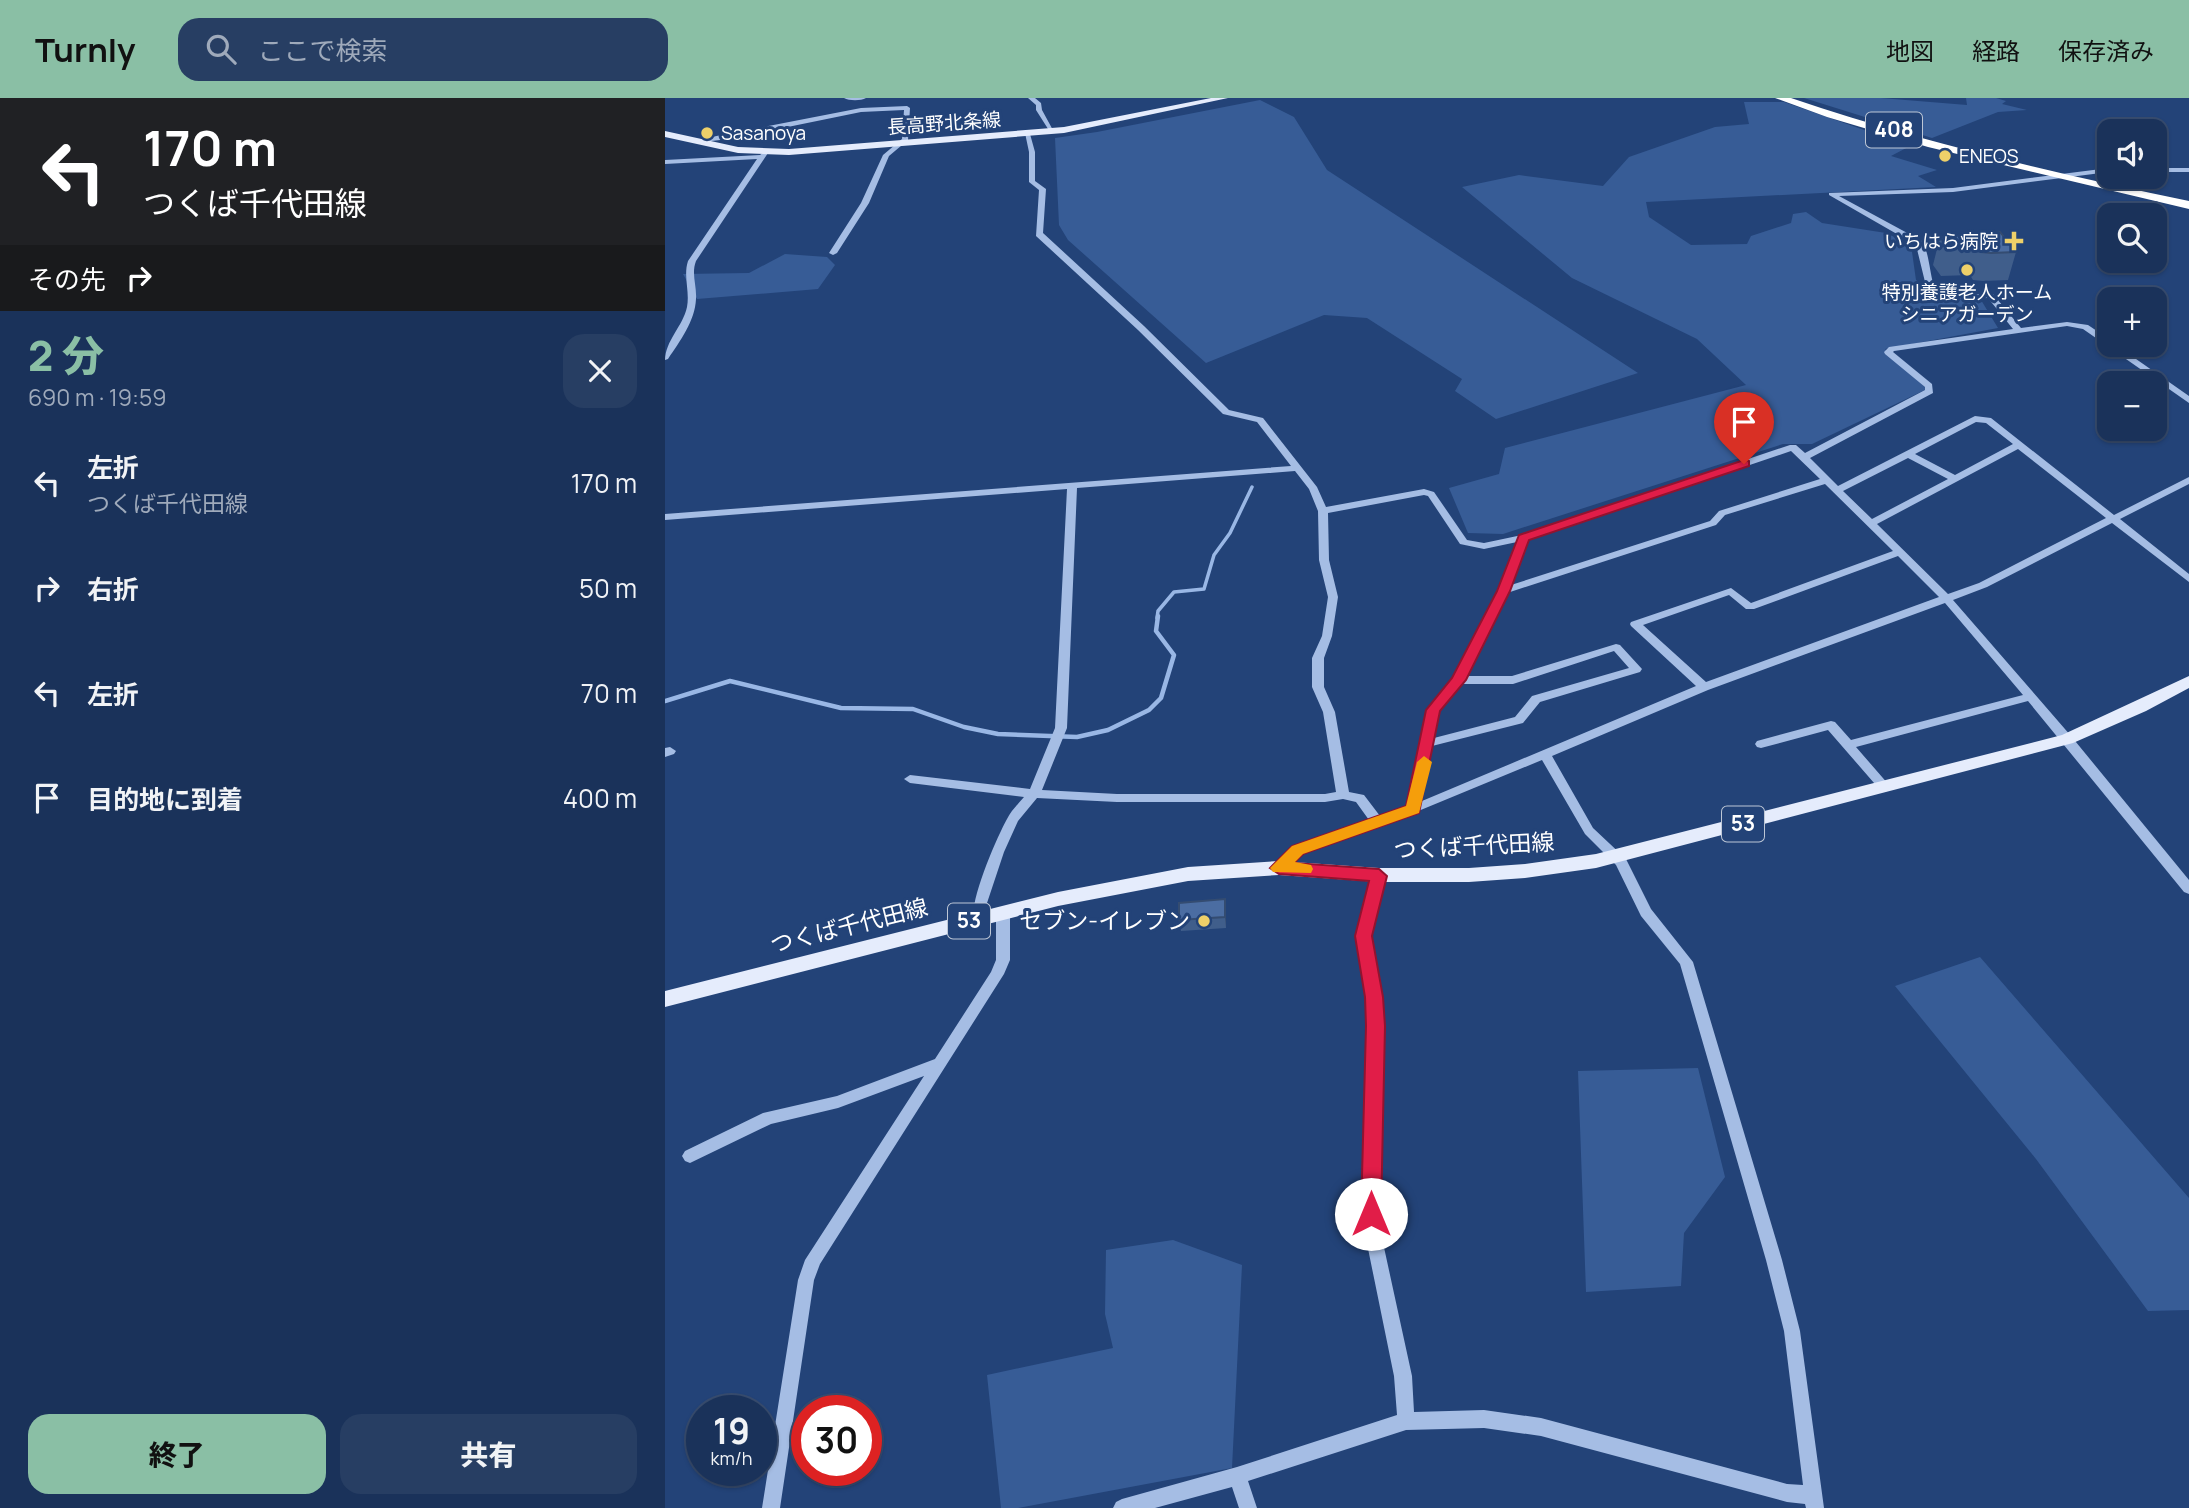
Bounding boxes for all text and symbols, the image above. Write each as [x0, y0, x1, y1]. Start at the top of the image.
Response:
search box [178, 18, 668, 81]
text: Turnly [35, 27, 136, 72]
icon: search [202, 30, 240, 68]
text: ここで検索 [258, 32, 388, 68]
text: 地図 [1886, 34, 1934, 67]
text: 経路 [1972, 34, 2020, 67]
text: 保存済み [2058, 34, 2154, 67]
street label: 長高野北条線 [886, 106, 1002, 140]
road number: 408 [1866, 112, 1922, 148]
text: 170 m [143, 114, 277, 181]
map controls [2097, 119, 2167, 441]
button: sound [2097, 119, 2167, 189]
place label: Sasanoya [721, 120, 806, 146]
marker: Sasanoya [699, 125, 715, 141]
icon: left [28, 126, 119, 217]
place label: ENEOS [1959, 143, 2019, 169]
marker: ENEOS [1937, 148, 1953, 164]
text: つくば千代田線 [143, 181, 367, 225]
button: search [2097, 203, 2167, 273]
place label: いちはら病院 [1884, 228, 1998, 254]
marker: いちはら病院 [2004, 231, 2024, 251]
icon: right [120, 259, 158, 297]
text: その先 [28, 261, 106, 297]
marker: 特別養護老人ホーム シニアガーデン [1959, 262, 1975, 278]
place label: 特別養護老人ホーム シニアガーデン [1882, 279, 2052, 327]
button: + [2097, 287, 2167, 357]
text: 2 分 [28, 326, 104, 384]
button: close [563, 334, 637, 408]
button: − [2097, 371, 2167, 441]
text: 690 m · 19:59 [28, 381, 167, 413]
pin [1714, 392, 1774, 464]
icon: arrive [1725, 403, 1763, 441]
text: 左折 [87, 449, 139, 485]
icon: left [28, 464, 66, 502]
text: 170 m [571, 465, 637, 501]
text: つくば千代田線 [87, 487, 248, 519]
icon: right [28, 569, 66, 607]
text: 50 m [579, 570, 637, 606]
text: 右折 [87, 571, 139, 607]
icon: left [28, 674, 66, 712]
text: 70 m [581, 675, 637, 711]
text: 左折 [87, 676, 139, 712]
icon: arrive [28, 779, 66, 817]
text: 400 m [563, 780, 637, 816]
text: 目的地に到着 [87, 781, 243, 817]
road number: 53 [1722, 806, 1764, 842]
street label: つくば千代田線 [1393, 825, 1555, 865]
street label: つくば千代田線 [767, 890, 931, 960]
road number: 53 [948, 904, 990, 938]
place label: セブン-イレブン [1019, 904, 1190, 936]
marker: セブン-イレブン [1196, 913, 1212, 929]
position arrow [1334, 1177, 1408, 1251]
speed limit sign: 30 [791, 1395, 882, 1486]
text: 19 [713, 1407, 750, 1455]
button: 終了 [28, 1414, 326, 1494]
button: 共有 [340, 1414, 637, 1494]
text: km/h [711, 1446, 752, 1470]

